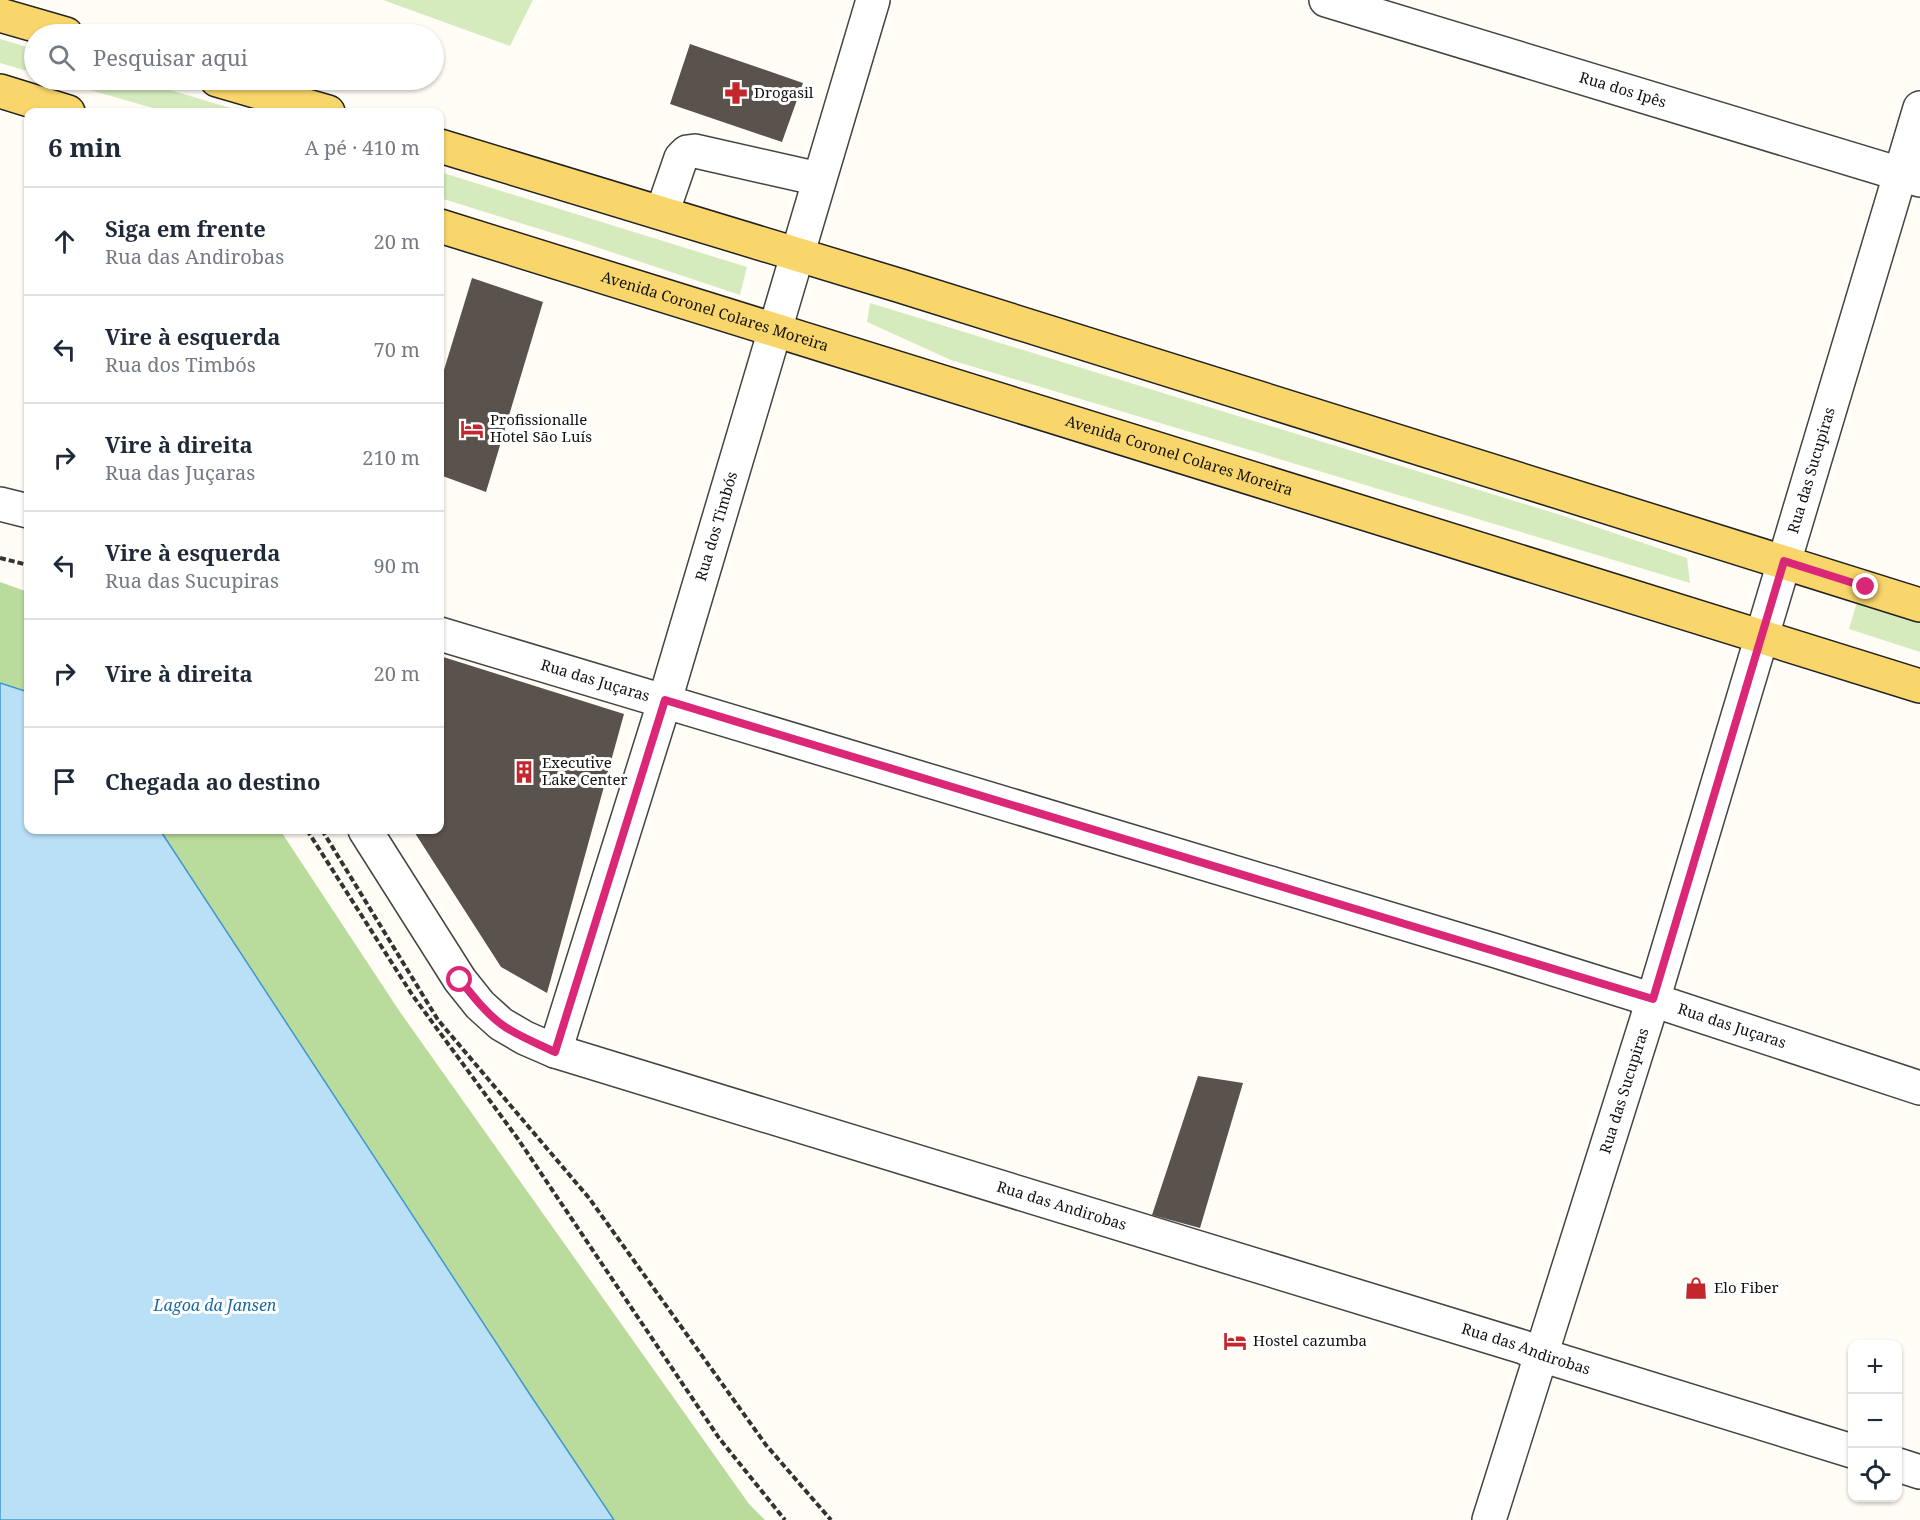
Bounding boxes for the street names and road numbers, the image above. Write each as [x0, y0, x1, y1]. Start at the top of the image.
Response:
street label: Rua dos Ipês [1577, 66, 1669, 112]
street label: Avenida Coronel Colares Moreira [599, 266, 831, 355]
street label: Rua das Sucupiras [1782, 404, 1839, 536]
street label: Avenida Coronel Colares Moreira [1063, 410, 1296, 499]
street label: Rua dos Timbós [690, 469, 741, 583]
street label: Rua das Juçaras [539, 654, 653, 705]
street label: Rua das Juçaras [1675, 998, 1789, 1052]
street label: Rua das Sucupiras [1594, 1025, 1653, 1156]
street label: Rua das Andirobas [995, 1176, 1129, 1234]
street label: Rua das Andirobas [1459, 1318, 1593, 1379]

